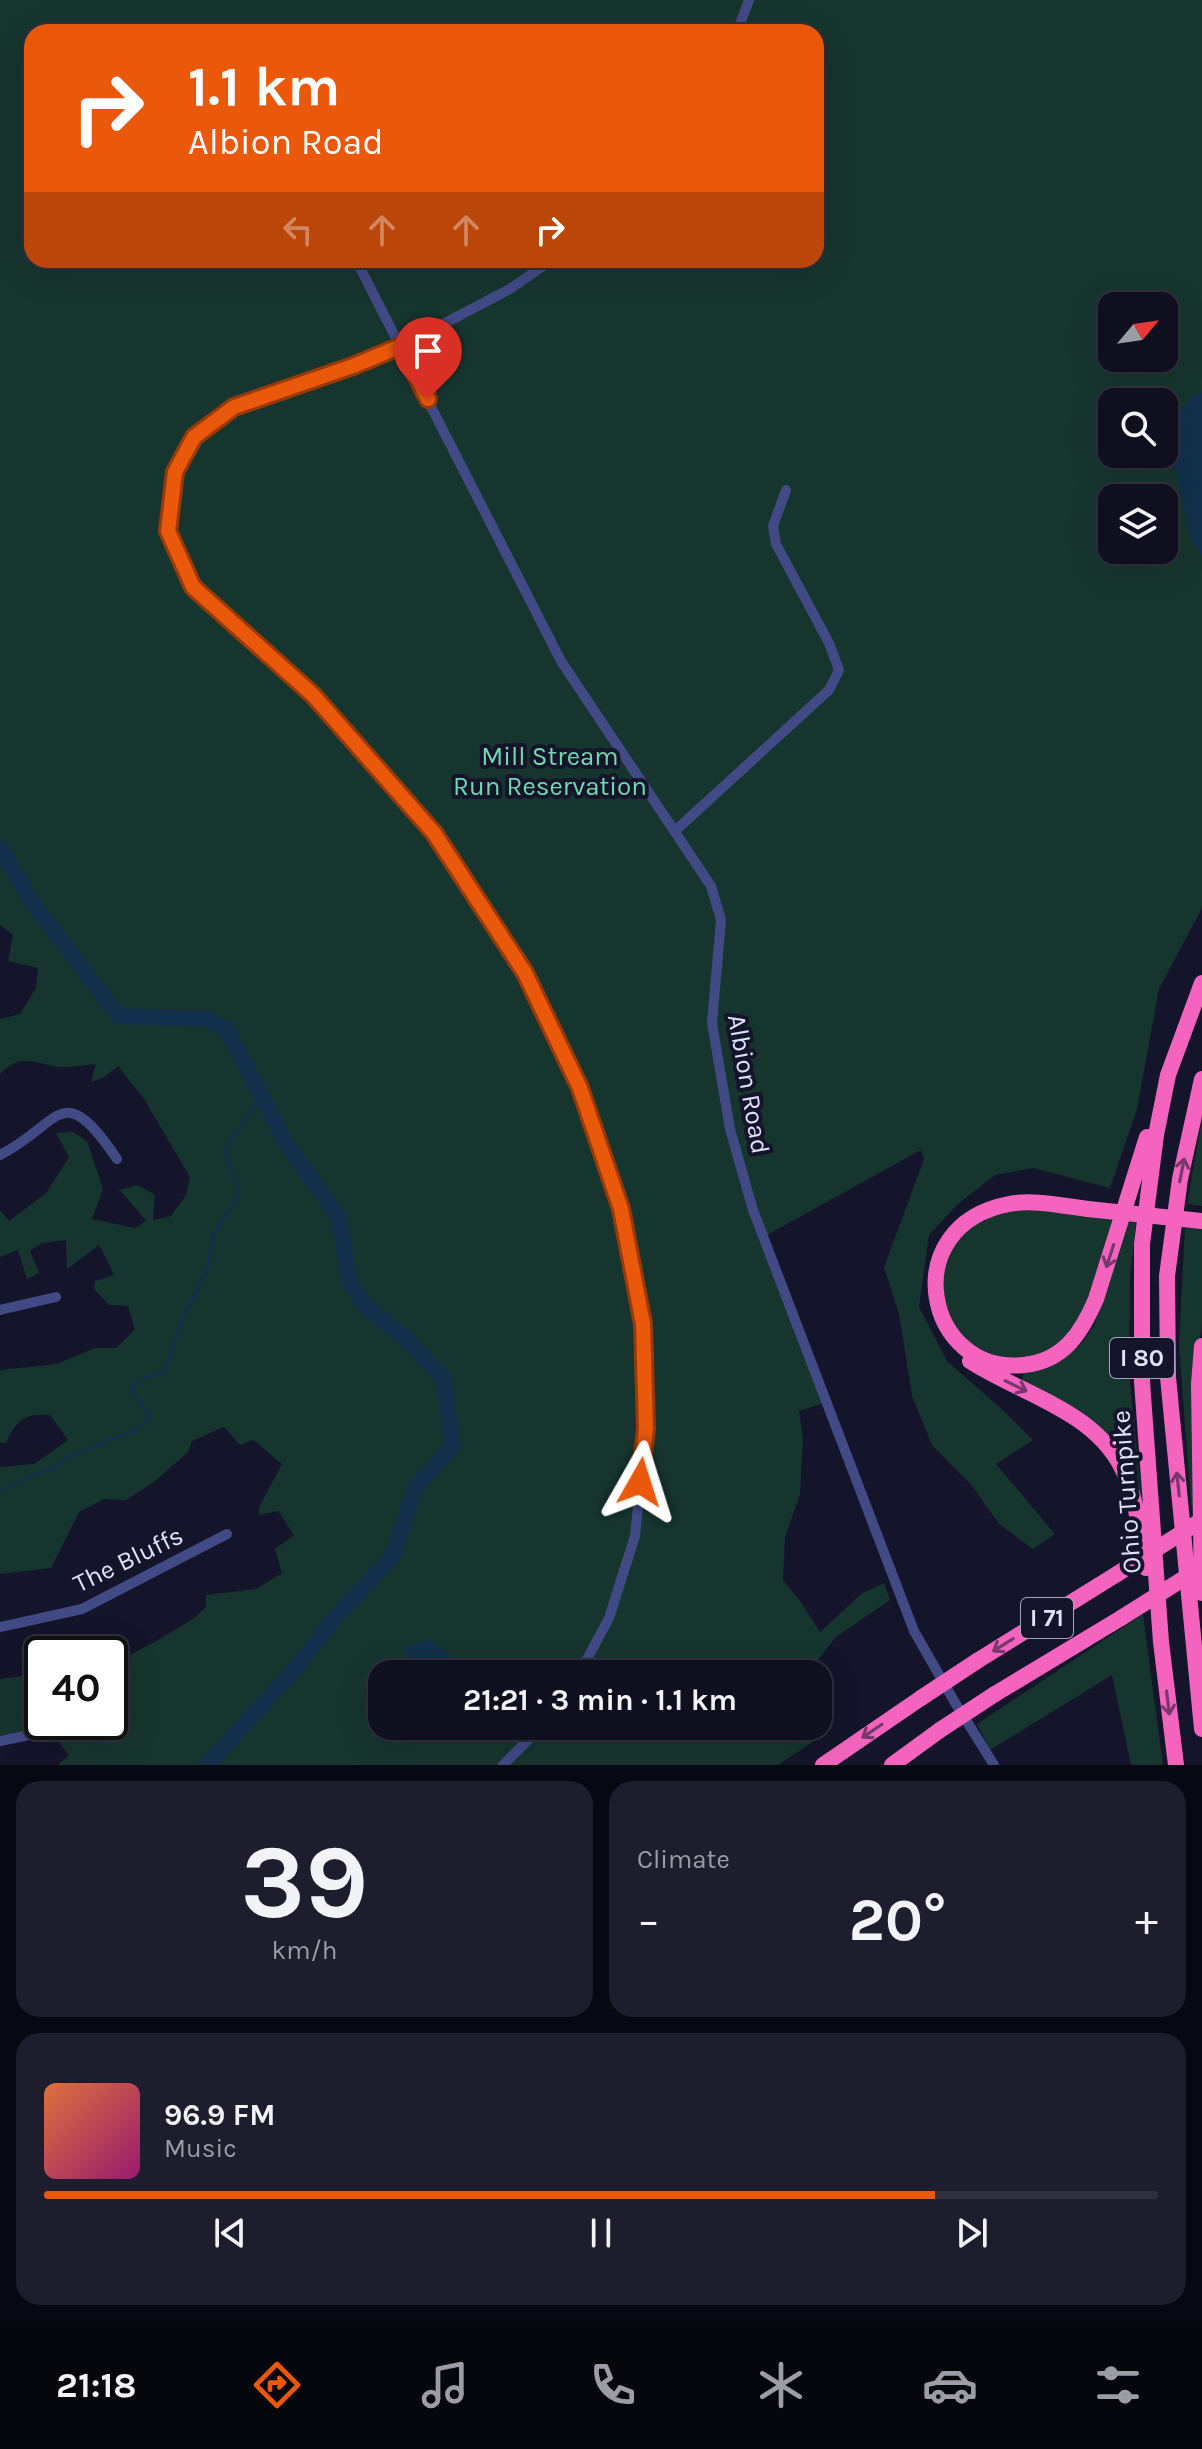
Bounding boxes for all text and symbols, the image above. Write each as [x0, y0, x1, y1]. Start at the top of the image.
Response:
text: 1.1 km [188, 54, 340, 119]
icon: right [56, 56, 160, 160]
text: Albion Road [188, 121, 384, 163]
icon: left [276, 208, 320, 252]
icon: ahead [360, 208, 404, 252]
icon: ahead [444, 208, 488, 252]
icon: right [528, 208, 572, 252]
north arrow [1098, 292, 1178, 372]
map controls [1098, 292, 1178, 564]
pin [394, 317, 462, 399]
icon: arrive [406, 329, 450, 373]
button: search [1098, 388, 1178, 468]
button: layers [1098, 484, 1178, 564]
park label: Mill Stream Run Reservation [453, 741, 647, 802]
street label: Albion Road [721, 1012, 776, 1156]
one-way arrow [1175, 1157, 1190, 1183]
one-way arrow [1102, 1242, 1117, 1268]
road number: I 80 [1110, 1338, 1174, 1378]
one-way arrow [1003, 1379, 1027, 1395]
street label: Ohio Turnpike [1105, 1409, 1148, 1575]
position arrow [598, 1440, 682, 1524]
one-way arrow [1170, 1471, 1185, 1498]
street label: The Bluffs [68, 1520, 188, 1599]
road number: I 71 [1021, 1598, 1073, 1638]
speed limit sign: 40 [24, 1636, 128, 1740]
one-way arrow [992, 1637, 1015, 1653]
text: 21:21 · 3 min · 1.1 km [463, 1682, 737, 1718]
one-way arrow [1161, 1690, 1176, 1716]
one-way arrow [861, 1723, 883, 1740]
text: 39 [240, 1822, 369, 1943]
text: Climate [637, 1844, 730, 1875]
text: 20° [849, 1885, 946, 1955]
text: − [637, 1895, 660, 1946]
text: + [1135, 1895, 1158, 1946]
text: km/h [272, 1935, 337, 1966]
text: 96.9 FM [164, 2097, 275, 2133]
text: Music [164, 2133, 237, 2164]
icon: previous [208, 2211, 252, 2255]
icon: pause [579, 2211, 623, 2255]
icon: next [950, 2211, 994, 2255]
icon: directions [249, 2357, 305, 2413]
icon: music [417, 2357, 473, 2413]
icon: phone [585, 2357, 641, 2413]
icon: climate [753, 2357, 809, 2413]
icon: car [922, 2357, 978, 2413]
icon: filters [1090, 2357, 1146, 2413]
text: 21:18 [56, 2364, 137, 2406]

